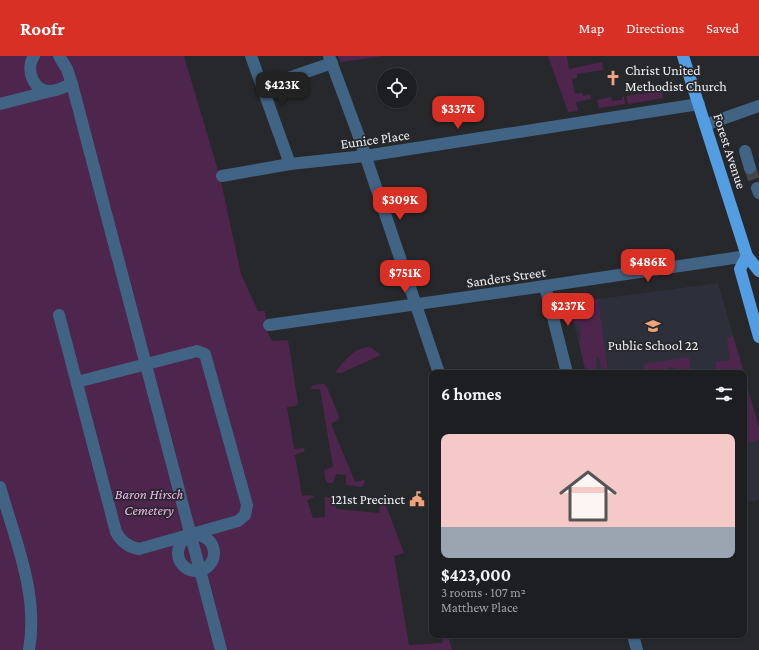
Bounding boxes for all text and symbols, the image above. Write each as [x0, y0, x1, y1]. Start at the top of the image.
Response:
text: Roofr [20, 18, 65, 39]
text: Map [579, 20, 604, 36]
text: Directions [626, 20, 684, 36]
text: Saved [706, 20, 739, 36]
place label: Christ United Methodist Church [625, 62, 727, 94]
map controls [377, 68, 417, 108]
button: locate [377, 68, 417, 108]
church icon: Christ United Methodist Church [604, 69, 622, 87]
pin: $423K [254, 72, 310, 106]
text: $423K [265, 77, 299, 92]
pin: $337K [430, 96, 486, 130]
text: $337K [441, 101, 475, 116]
street label: Forest Avenue [710, 111, 750, 191]
street label: Eunice Place [339, 126, 411, 152]
pin: $309K [372, 187, 428, 221]
text: $309K [382, 192, 418, 207]
pin: $486K [620, 249, 676, 283]
text: $486K [630, 254, 666, 269]
pin: $751K [377, 260, 433, 294]
street label: Sanders Street [465, 263, 547, 290]
text: $751K [389, 265, 421, 280]
pin: $237K [540, 293, 596, 327]
text: $237K [551, 298, 585, 313]
school or university icon: Public School 22 [644, 317, 662, 335]
place label: Public School 22 [608, 337, 699, 353]
icon: filters [713, 383, 735, 405]
text: 6 homes [441, 385, 501, 404]
icon: home [552, 460, 624, 532]
park label: Baron Hirsch Cemetery [115, 486, 183, 518]
public building icon: 121st Precinct [408, 490, 426, 508]
place label: 121st Precinct [331, 491, 405, 507]
text: $423,000 [441, 566, 511, 585]
text: 3 rooms · 107 m² [441, 585, 526, 600]
text: Matthew Place [441, 600, 518, 615]

